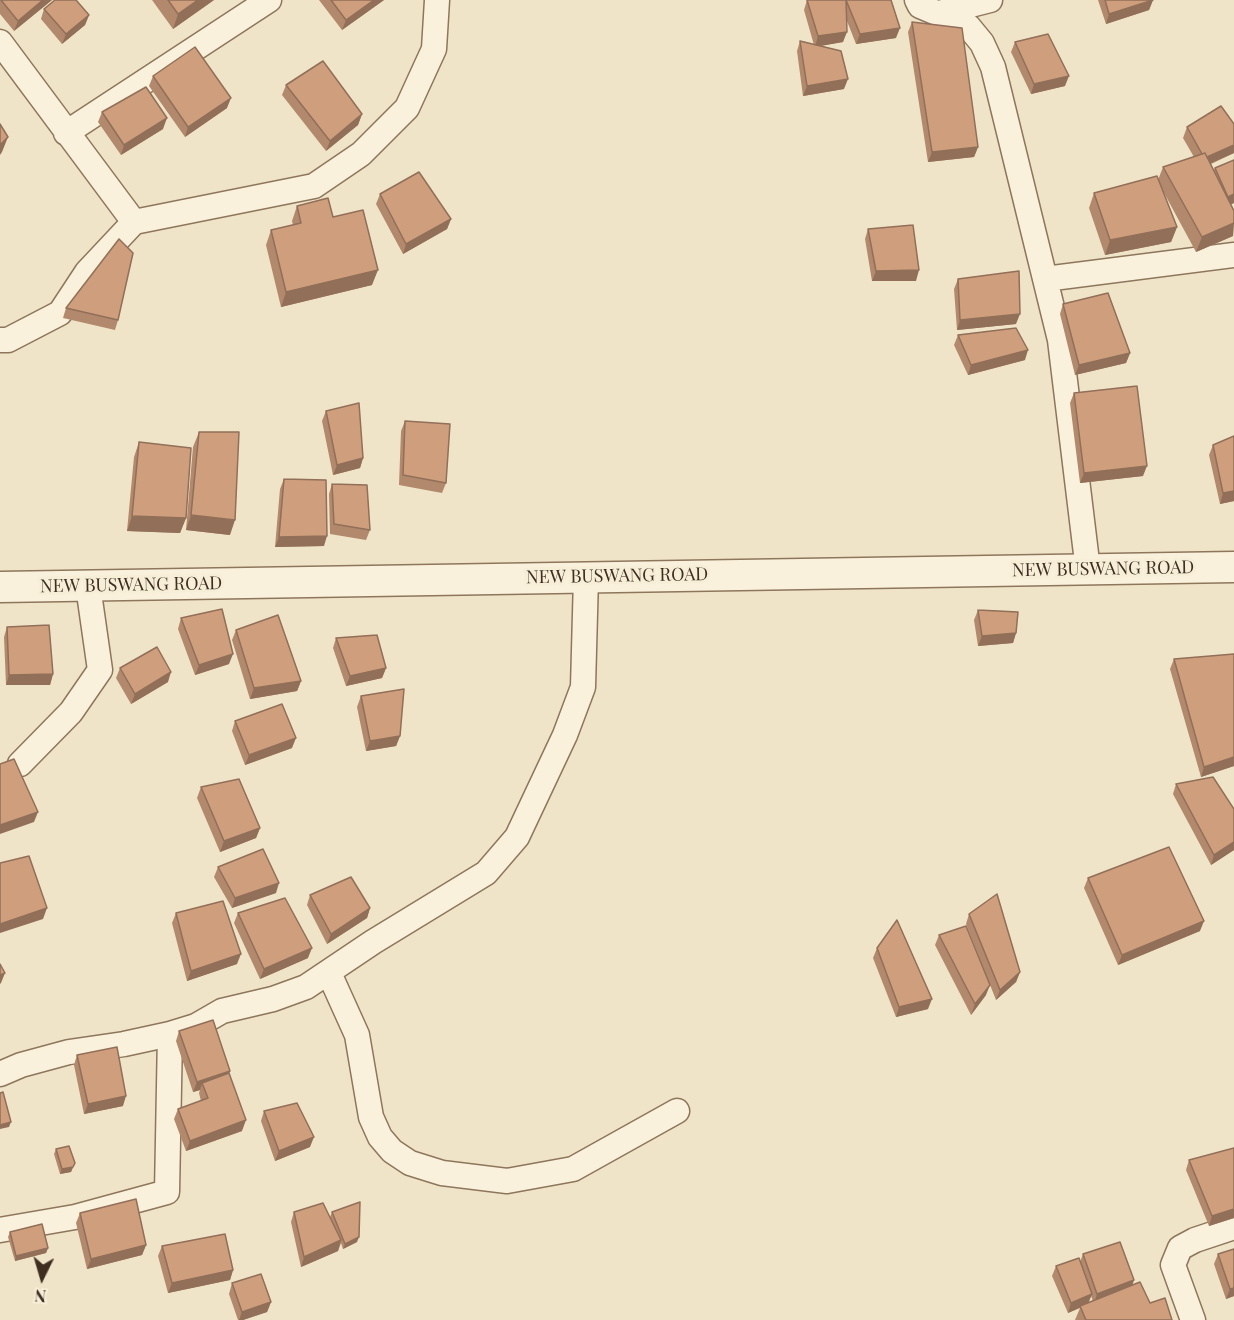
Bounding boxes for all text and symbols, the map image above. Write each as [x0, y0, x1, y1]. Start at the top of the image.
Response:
street label: NEW BUSWANG ROAD [1012, 557, 1194, 581]
street label: NEW BUSWANG ROAD [526, 564, 708, 588]
street label: NEW BUSWANG ROAD [40, 573, 222, 597]
north arrow [12, 1248, 72, 1308]
text: N [34, 1285, 47, 1307]

